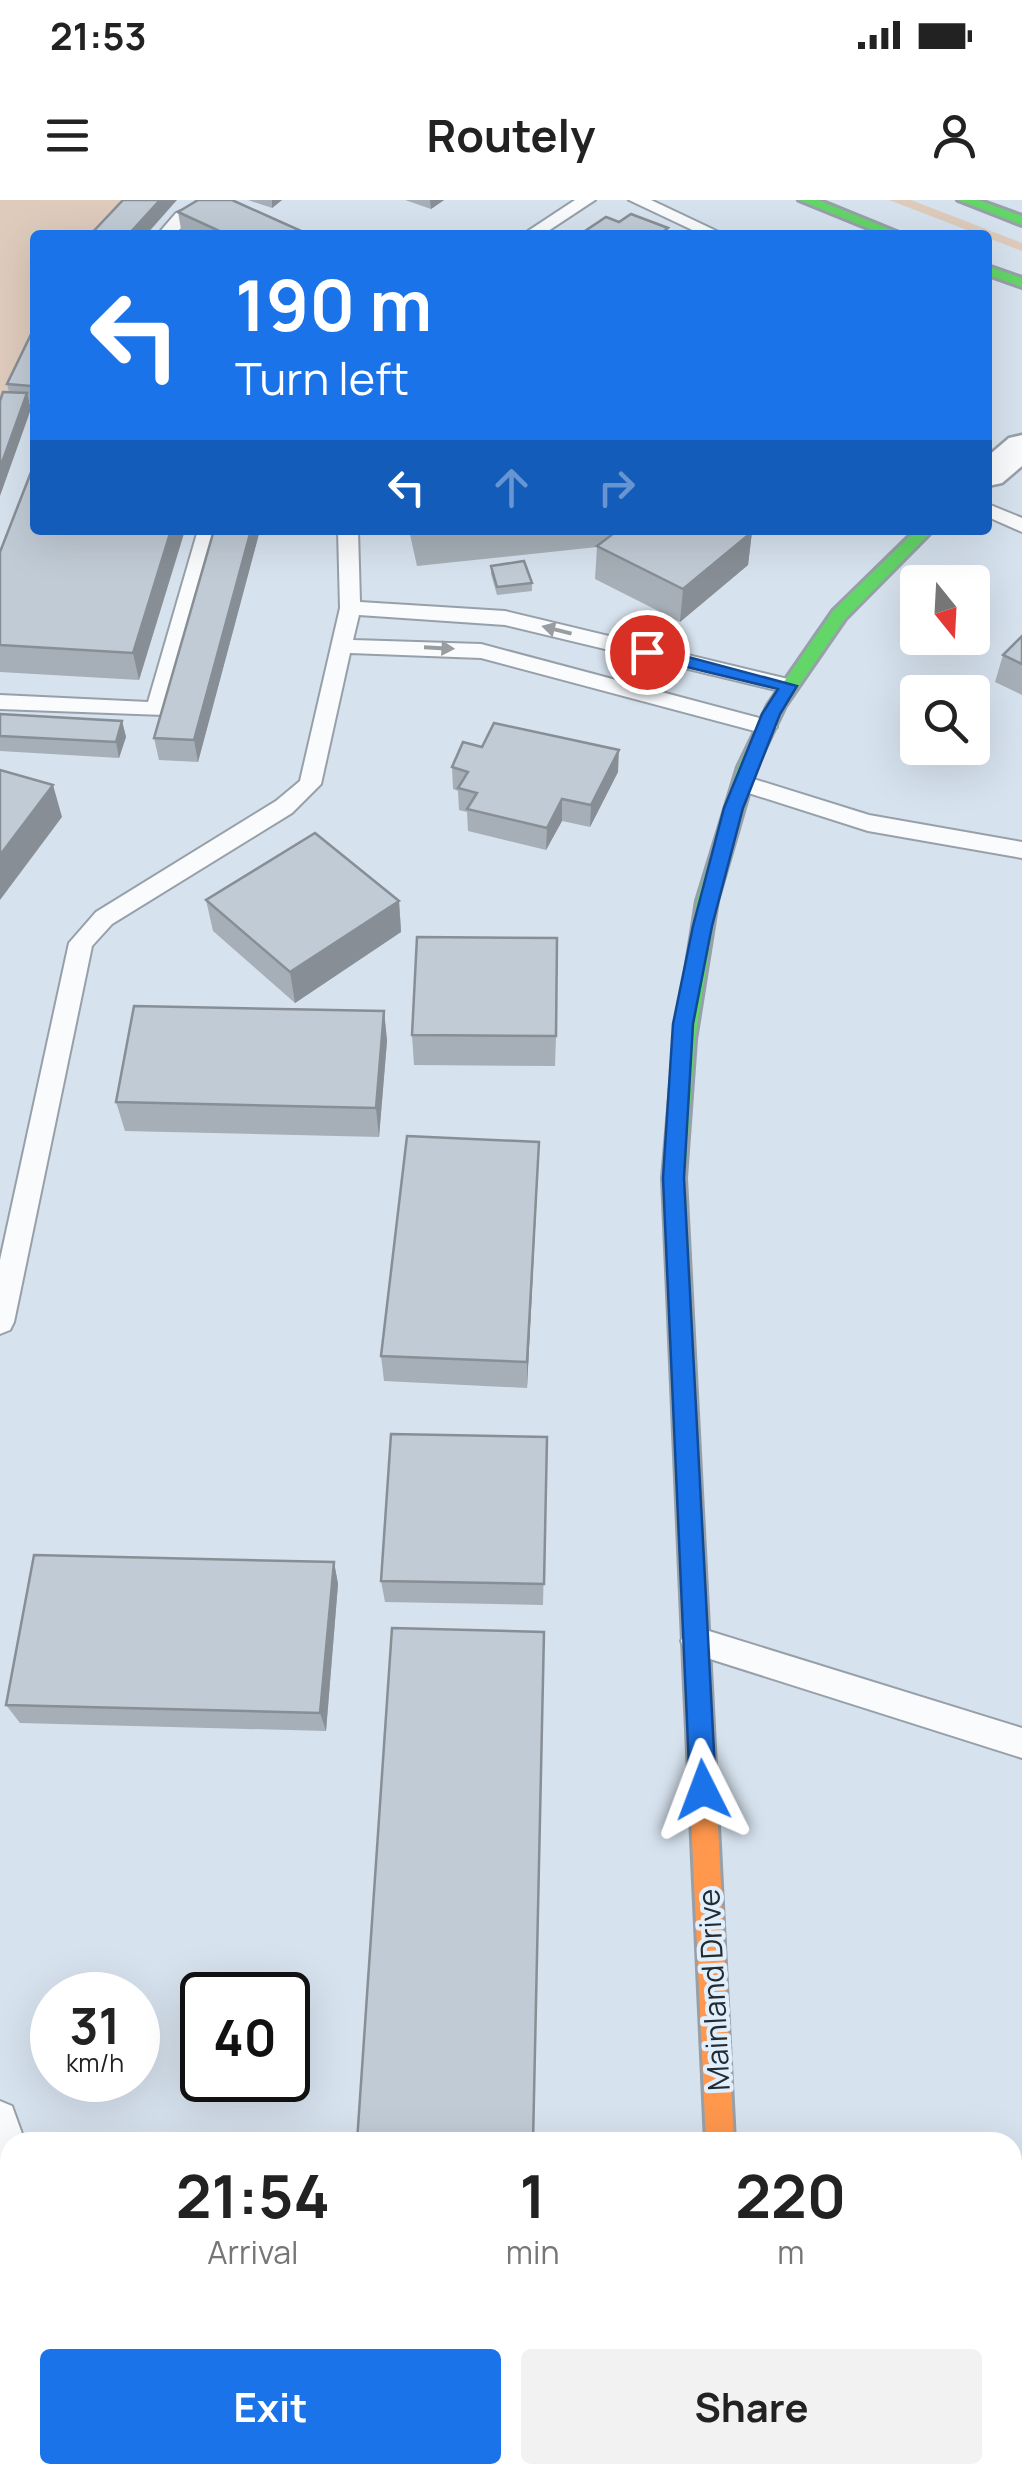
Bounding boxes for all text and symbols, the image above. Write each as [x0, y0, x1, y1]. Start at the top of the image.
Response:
text: 21:53 [50, 9, 147, 61]
text: Routely [427, 104, 595, 166]
icon: menu [40, 108, 95, 163]
icon: person [927, 108, 982, 163]
text: 190 m [235, 256, 432, 352]
icon: left [70, 270, 200, 400]
text: Turn left [235, 347, 409, 409]
icon: left [379, 460, 434, 515]
icon: ahead [484, 460, 539, 515]
icon: right [589, 460, 644, 515]
north arrow [900, 565, 990, 655]
map controls [900, 565, 990, 765]
pin [605, 610, 690, 695]
one-way arrow [541, 622, 572, 637]
icon: arrive [620, 625, 675, 680]
one-way arrow [423, 640, 455, 656]
button: search [900, 675, 990, 765]
position arrow [651, 1738, 755, 1842]
street label: Mainland Drive [687, 1888, 739, 2092]
speed limit sign: 40 [180, 1972, 310, 2102]
text: 31 [70, 1991, 120, 2059]
text: km/h [66, 2045, 124, 2080]
text: 21:54 [176, 2154, 330, 2236]
text: 1 [520, 2154, 546, 2236]
text: 220 [735, 2154, 846, 2236]
text: Arrival [207, 2230, 299, 2274]
text: min [506, 2230, 559, 2274]
text: m [777, 2230, 804, 2274]
button: Exit [40, 2349, 501, 2464]
button: Share [521, 2349, 982, 2464]

